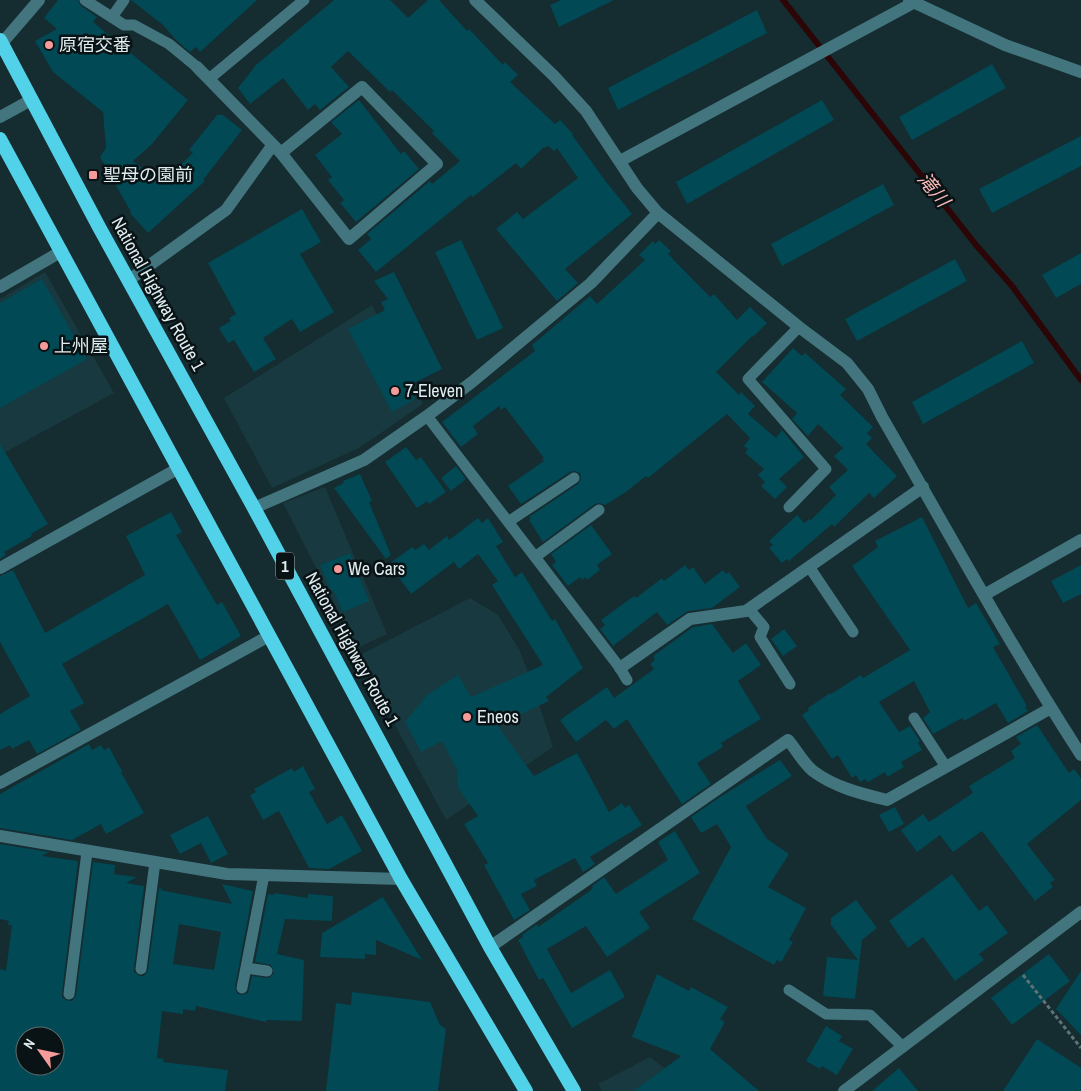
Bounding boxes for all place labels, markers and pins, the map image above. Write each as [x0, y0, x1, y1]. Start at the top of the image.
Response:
place label: 原宿交番 [59, 32, 131, 57]
marker: 原宿交番 [43, 39, 55, 51]
place label: 聖母の園前 [103, 162, 193, 187]
marker: 聖母の園前 [87, 169, 99, 181]
place label: 上州屋 [54, 333, 108, 358]
marker: 上州屋 [38, 340, 50, 352]
place label: 7-Eleven [405, 378, 463, 403]
marker: 7-Eleven [389, 385, 401, 397]
place label: We Cars [348, 556, 405, 581]
marker: We Cars [332, 563, 344, 575]
place label: Eneos [477, 704, 519, 729]
marker: Eneos [461, 711, 473, 723]

